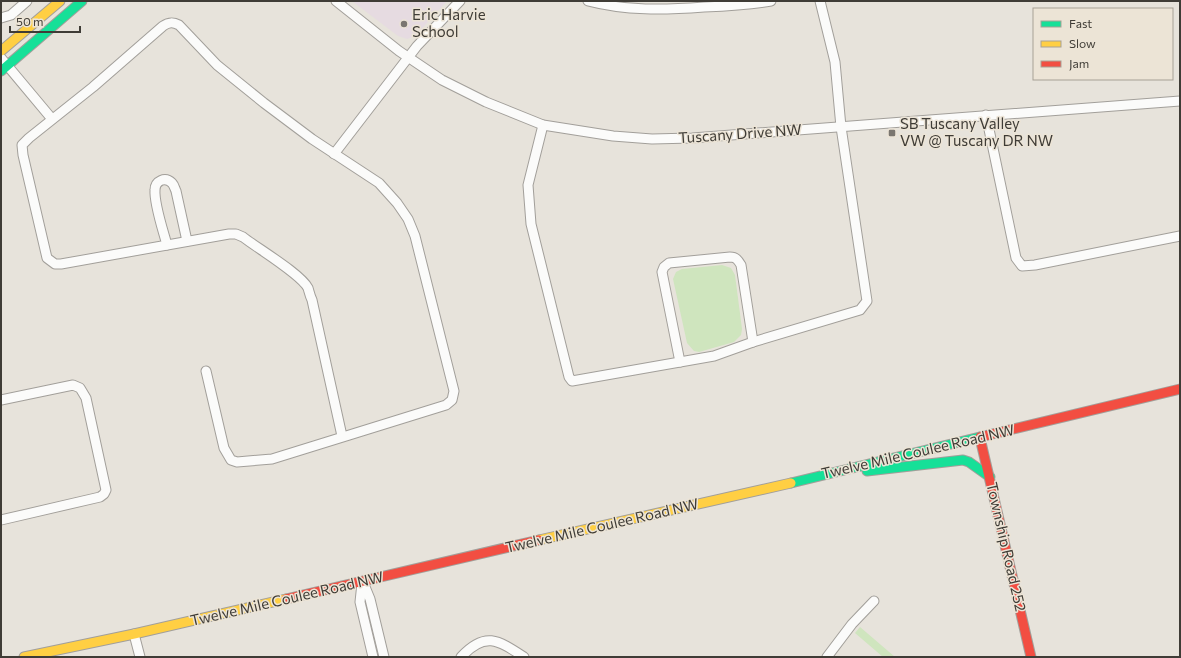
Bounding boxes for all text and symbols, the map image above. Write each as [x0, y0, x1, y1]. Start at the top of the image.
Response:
place label: Eric Harvie School [412, 5, 486, 40]
scale bar [10, 8, 80, 34]
legend [1033, 8, 1173, 80]
text: 50 m [16, 14, 44, 28]
text: Fast [1069, 16, 1092, 30]
marker: Eric Harvie School [399, 19, 409, 29]
text: Slow [1069, 36, 1096, 50]
text: Jam [1069, 56, 1089, 71]
place label: SB Tuscany Valley VW @ Tuscany DR NW [900, 114, 1053, 149]
street label: Tuscany Drive NW [678, 120, 802, 146]
marker: SB Tuscany Valley VW @ Tuscany DR NW [887, 128, 897, 138]
street label: Twelve Mile Coulee Road NW [819, 420, 1016, 482]
street label: Township Road 252 [983, 480, 1031, 613]
street label: Twelve Mile Coulee Road NW [503, 494, 700, 556]
street label: Twelve Mile Coulee Road NW [188, 567, 385, 629]

